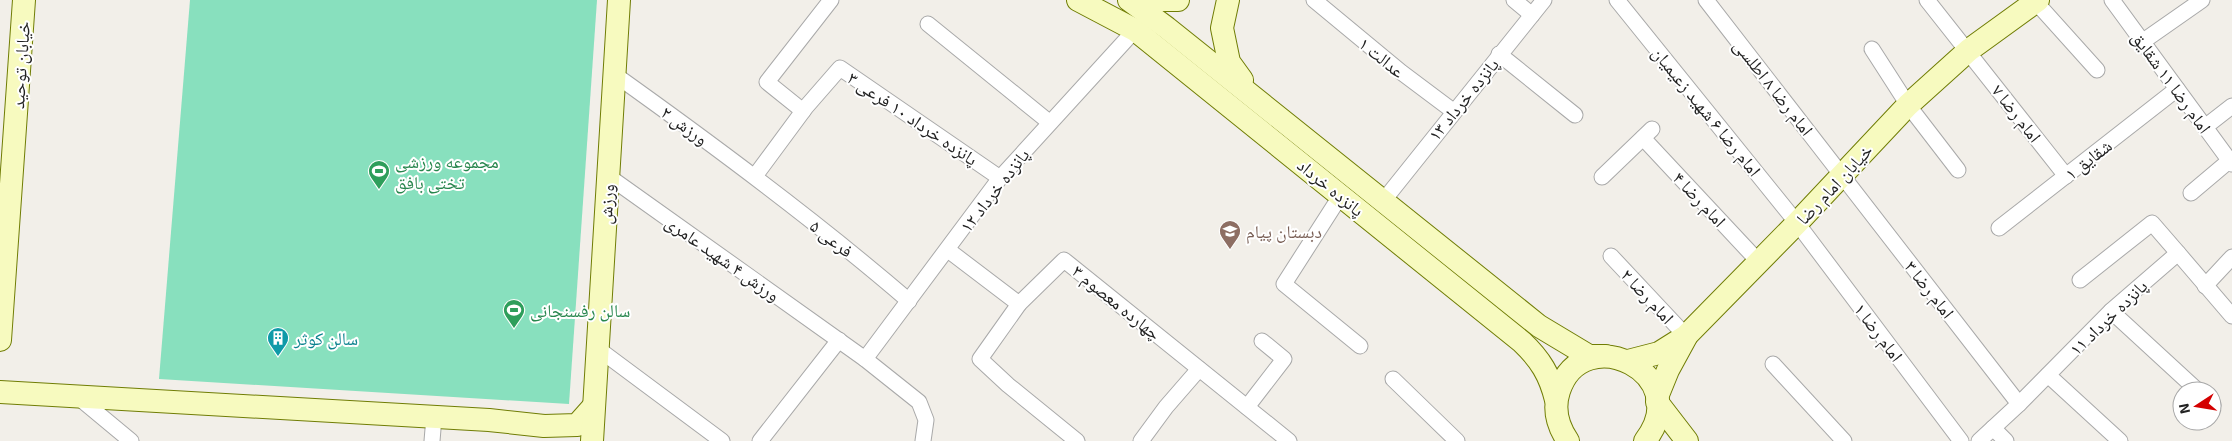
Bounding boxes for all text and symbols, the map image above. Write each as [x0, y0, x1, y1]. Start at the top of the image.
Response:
street label: خیابان توحید [6, 21, 35, 110]
street label: امام رضا ۱۱ شقایق [2126, 27, 2216, 139]
street label: عدالت ۱ [1355, 32, 1409, 82]
street label: امام رضا ۸ اطلسی [1728, 34, 1819, 141]
street label: امام رضا ۶ شهید زعیمیان [1646, 42, 1766, 182]
street label: پانزده خرداد ۱۳ [1423, 53, 1504, 145]
street label: پانزده خرداد ۱۰ فرعی ۳ [843, 66, 982, 171]
street label: امام رضا ۷ [1986, 80, 2046, 148]
street label: ورزش ۲ [657, 101, 713, 150]
street label: شقایق ۱ [2060, 134, 2116, 185]
street label: خیابان امام رضا [1791, 139, 1878, 230]
street label: پانزده خرداد ۱۲ [955, 144, 1034, 237]
place label: مجموعه ورزشی تختی بافق [395, 150, 499, 194]
street label: پانزده خرداد [1292, 153, 1369, 222]
sports icon: مجموعه ورزشی تختی بافق [367, 159, 391, 190]
street label: امام رضا ۴ [1667, 167, 1731, 233]
street label: ورزش [594, 183, 619, 225]
street label: ورزش ۴ شهید عامری [661, 210, 784, 306]
street label: فرعی ۵ [806, 214, 858, 262]
school or university icon: دبستان پیام [1218, 219, 1242, 250]
place label: دبستان پیام [1246, 220, 1322, 244]
street label: امام رضا ۳ [1899, 256, 1959, 324]
street label: چهارده معصوم ۳ [1067, 260, 1166, 346]
street label: امام رضا ۲ [1615, 264, 1679, 330]
street label: پانزده خرداد ۱۱ [2064, 274, 2152, 360]
sports icon: سالن رفسنجانی [502, 298, 526, 329]
street label: امام رضا ۱ [1848, 298, 1908, 367]
place label: سالن رفسنجانی [530, 299, 630, 322]
building icon: سالن کوثر [266, 326, 290, 357]
place label: سالن کوثر [293, 327, 358, 350]
north arrow [2172, 381, 2222, 431]
text: N [2174, 402, 2193, 416]

